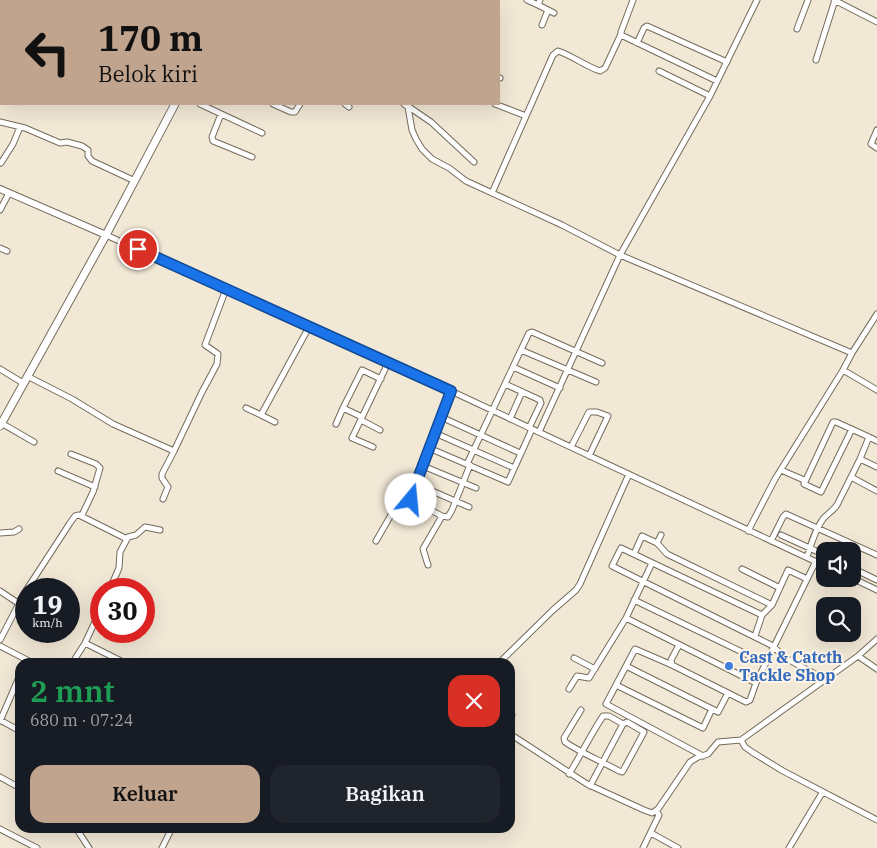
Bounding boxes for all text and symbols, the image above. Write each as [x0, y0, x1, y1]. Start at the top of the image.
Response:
text: 170 m [98, 15, 203, 61]
icon: left [15, 20, 80, 85]
text: Belok kiri [98, 59, 198, 88]
pin [117, 228, 159, 270]
icon: arrive [124, 235, 152, 263]
position arrow [384, 473, 436, 525]
map controls [816, 542, 861, 642]
button: sound [816, 542, 861, 587]
speed limit sign: 30 [90, 578, 155, 643]
text: 19 [32, 588, 63, 621]
button: search [816, 597, 861, 642]
text: km/h [32, 615, 63, 630]
place label: Cast & Catcth Tackle Shop [739, 647, 843, 685]
marker: Cast & Catcth Tackle Shop [723, 660, 735, 672]
text: 2 mnt [30, 671, 115, 710]
button: close [448, 675, 500, 727]
text: 680 m · 07:24 [30, 710, 133, 730]
button: Keluar [30, 765, 260, 823]
button: Bagikan [270, 765, 500, 823]

